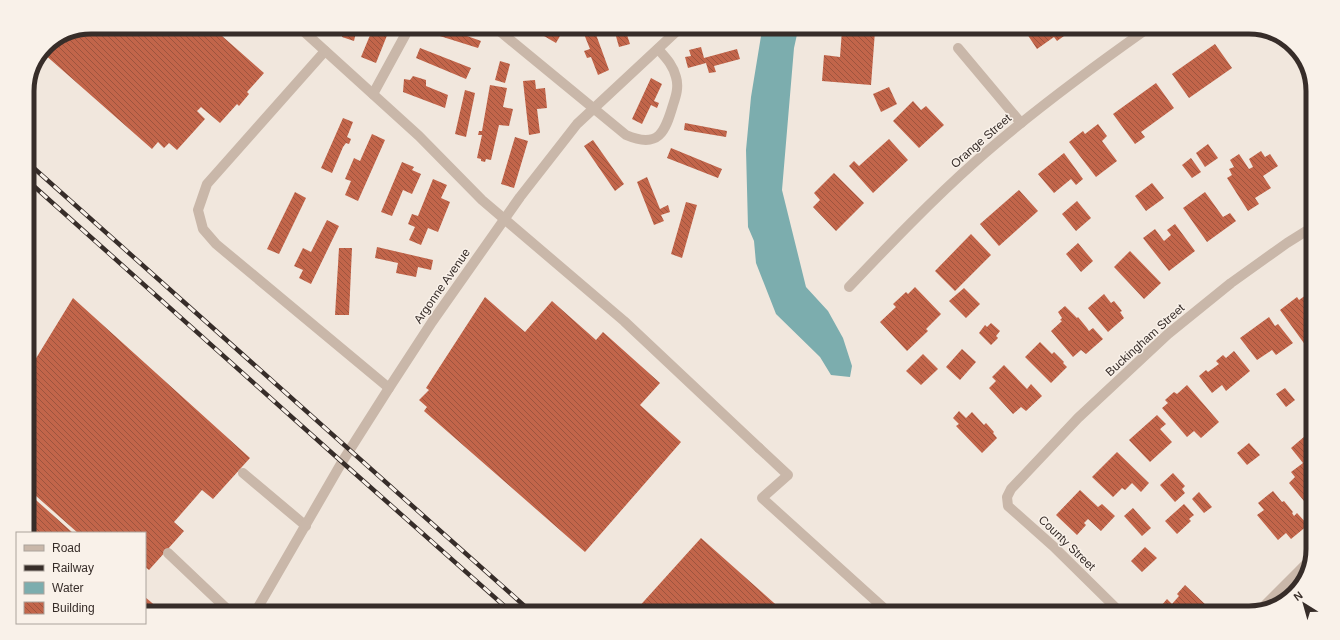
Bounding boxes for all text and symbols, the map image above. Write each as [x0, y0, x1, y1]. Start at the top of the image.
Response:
street label: Orange Street [948, 111, 1015, 171]
street label: Argonne Avenue [411, 245, 473, 326]
street label: Buckingham Street [1103, 300, 1188, 379]
street label: County Street [1036, 512, 1099, 574]
legend [16, 532, 146, 624]
text: Road [52, 541, 81, 555]
text: Railway [52, 561, 94, 575]
text: Water [52, 581, 84, 595]
north arrow [1284, 584, 1324, 624]
text: N [1291, 589, 1305, 603]
text: Building [52, 601, 95, 615]

